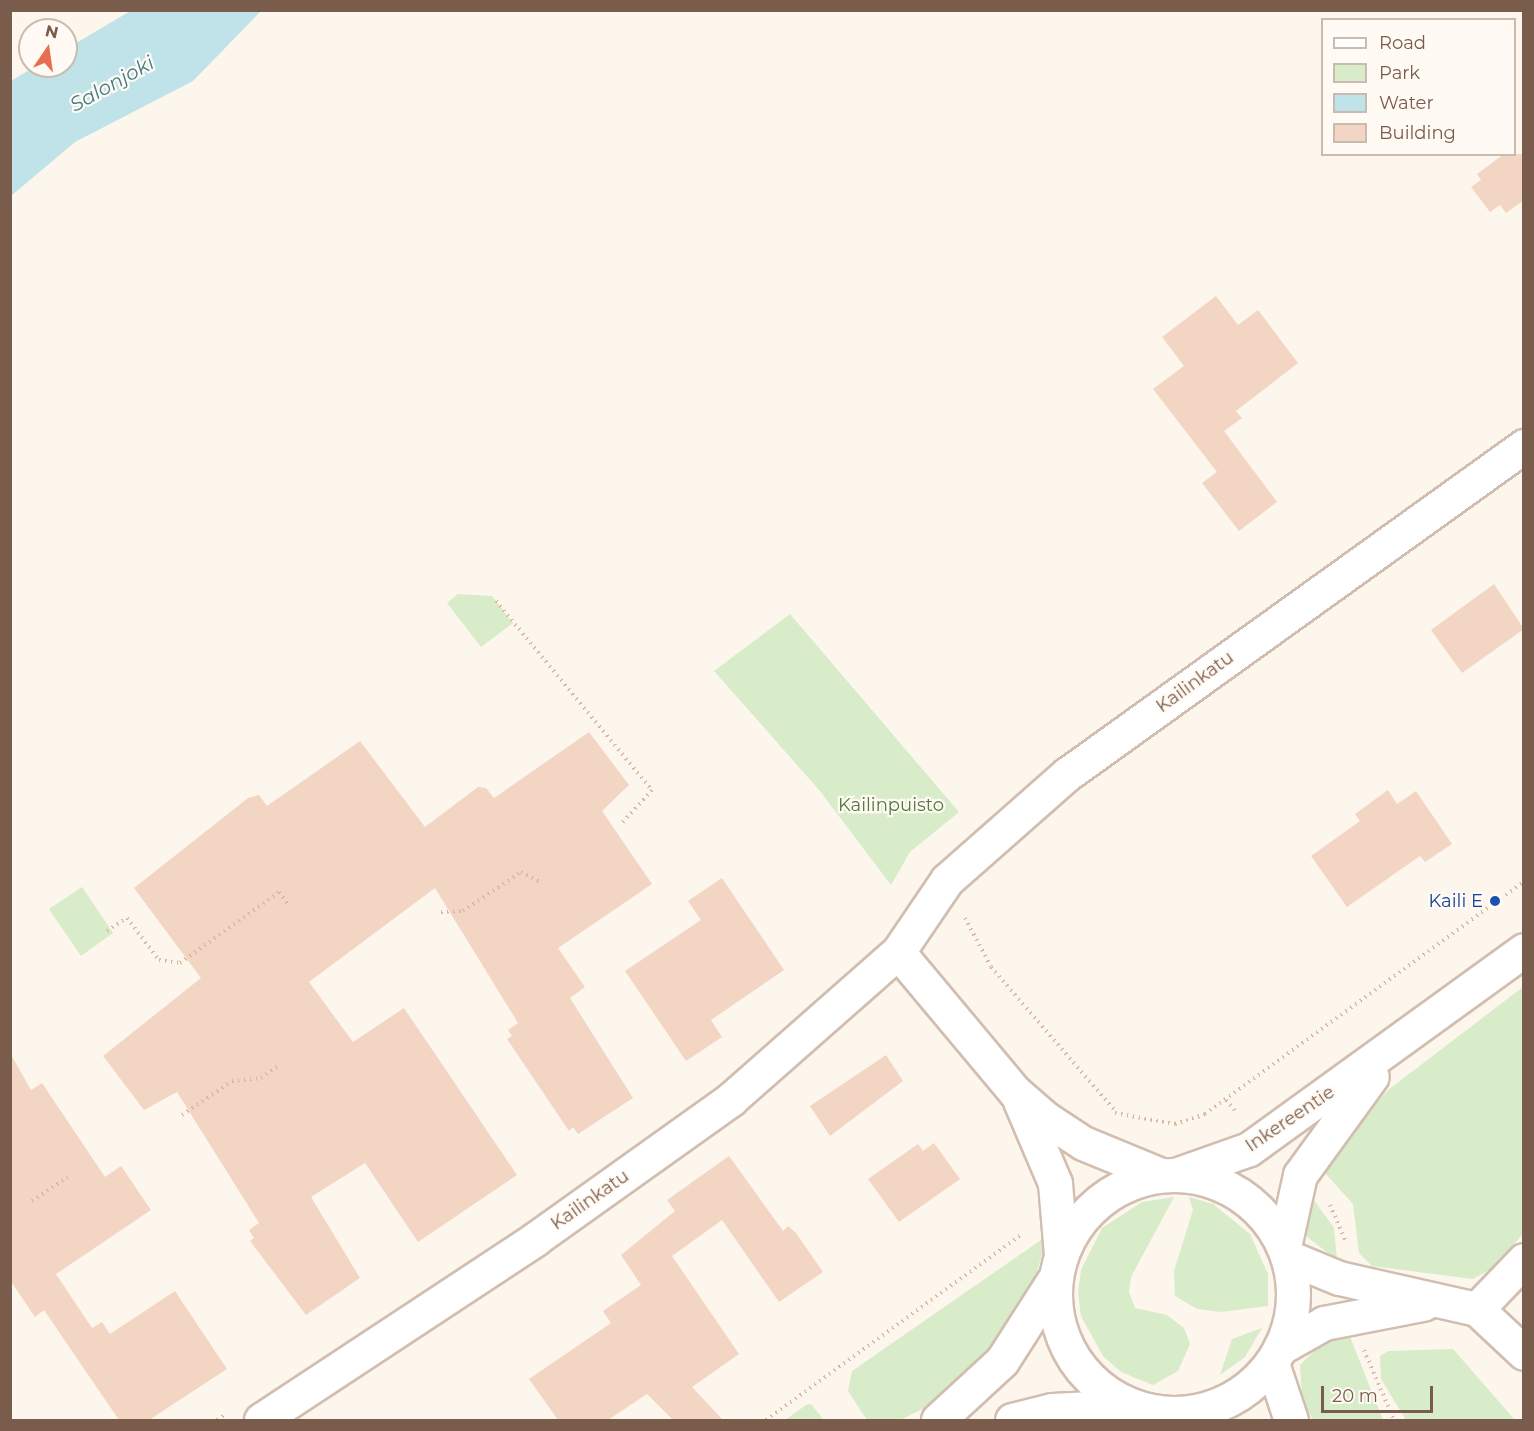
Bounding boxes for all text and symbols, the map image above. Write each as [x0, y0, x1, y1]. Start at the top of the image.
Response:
north arrow [18, 18, 78, 78]
legend [1321, 18, 1516, 156]
text: N [43, 21, 60, 43]
text: Road [1379, 32, 1426, 54]
water label: Salonjoki [66, 51, 158, 117]
text: Park [1379, 62, 1420, 84]
text: Water [1379, 92, 1434, 114]
text: Building [1379, 122, 1456, 144]
street label: Kailinkatu [1152, 647, 1238, 717]
park label: Kailinpuisto [838, 794, 944, 816]
place label: Kaili E [1429, 890, 1483, 912]
marker: Kaili E [1488, 894, 1502, 908]
street label: Inkereentie [1241, 1081, 1339, 1157]
street label: Kailinkatu [547, 1165, 633, 1235]
scale bar [1324, 1374, 1436, 1412]
text: 20 m [1332, 1385, 1378, 1407]

